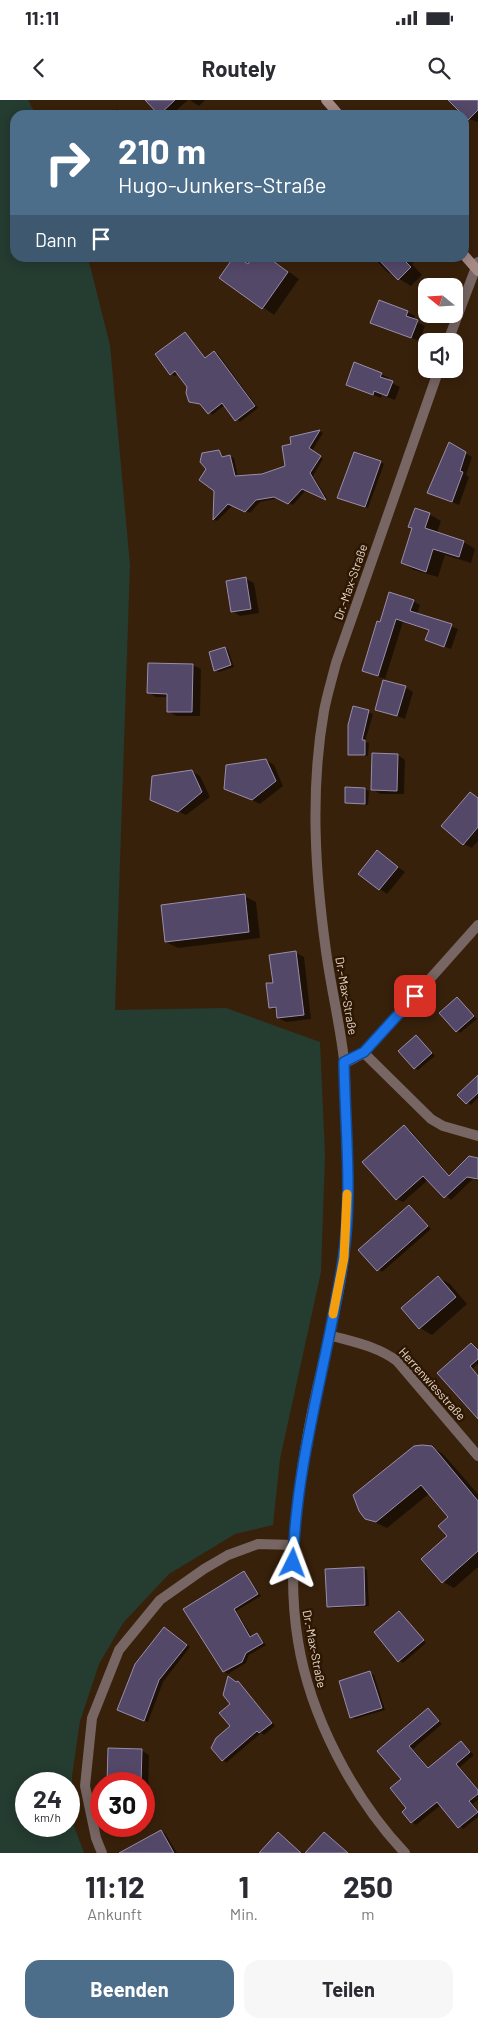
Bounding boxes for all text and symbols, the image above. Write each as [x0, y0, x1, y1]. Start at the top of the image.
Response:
text: 11:11 [25, 6, 59, 29]
icon: back [25, 54, 53, 82]
icon: search [425, 54, 453, 82]
text: Routely [202, 55, 276, 81]
text: 210 m [118, 129, 206, 171]
icon: right [35, 130, 100, 195]
text: Hugo-Junkers-Straße [118, 171, 327, 197]
icon: arrive [87, 225, 115, 253]
text: Dann [35, 228, 77, 251]
north arrow [418, 278, 462, 322]
map controls [418, 278, 463, 378]
button: sound [418, 333, 463, 378]
street label: Dr.-Max-Straße [331, 542, 370, 621]
street label: Dr.-Max-Straße [333, 956, 361, 1036]
pin [394, 975, 436, 1017]
icon: arrive [401, 982, 429, 1010]
street label: Herrenwiesstraße [396, 1344, 469, 1423]
position arrow [266, 1536, 318, 1588]
street label: Dr.-Max-Straße [301, 1609, 329, 1689]
speed limit sign: 30 [90, 1772, 155, 1837]
text: 24 [33, 1783, 62, 1813]
text: km/h [34, 1810, 61, 1824]
text: 11:12 [85, 1868, 145, 1904]
text: 1 [239, 1868, 249, 1904]
text: 250 [343, 1868, 393, 1904]
text: Ankunft [87, 1904, 142, 1923]
text: Min. [230, 1904, 258, 1923]
text: m [361, 1904, 375, 1923]
button: Beenden [25, 1960, 234, 2018]
button: Teilen [244, 1960, 453, 2018]

